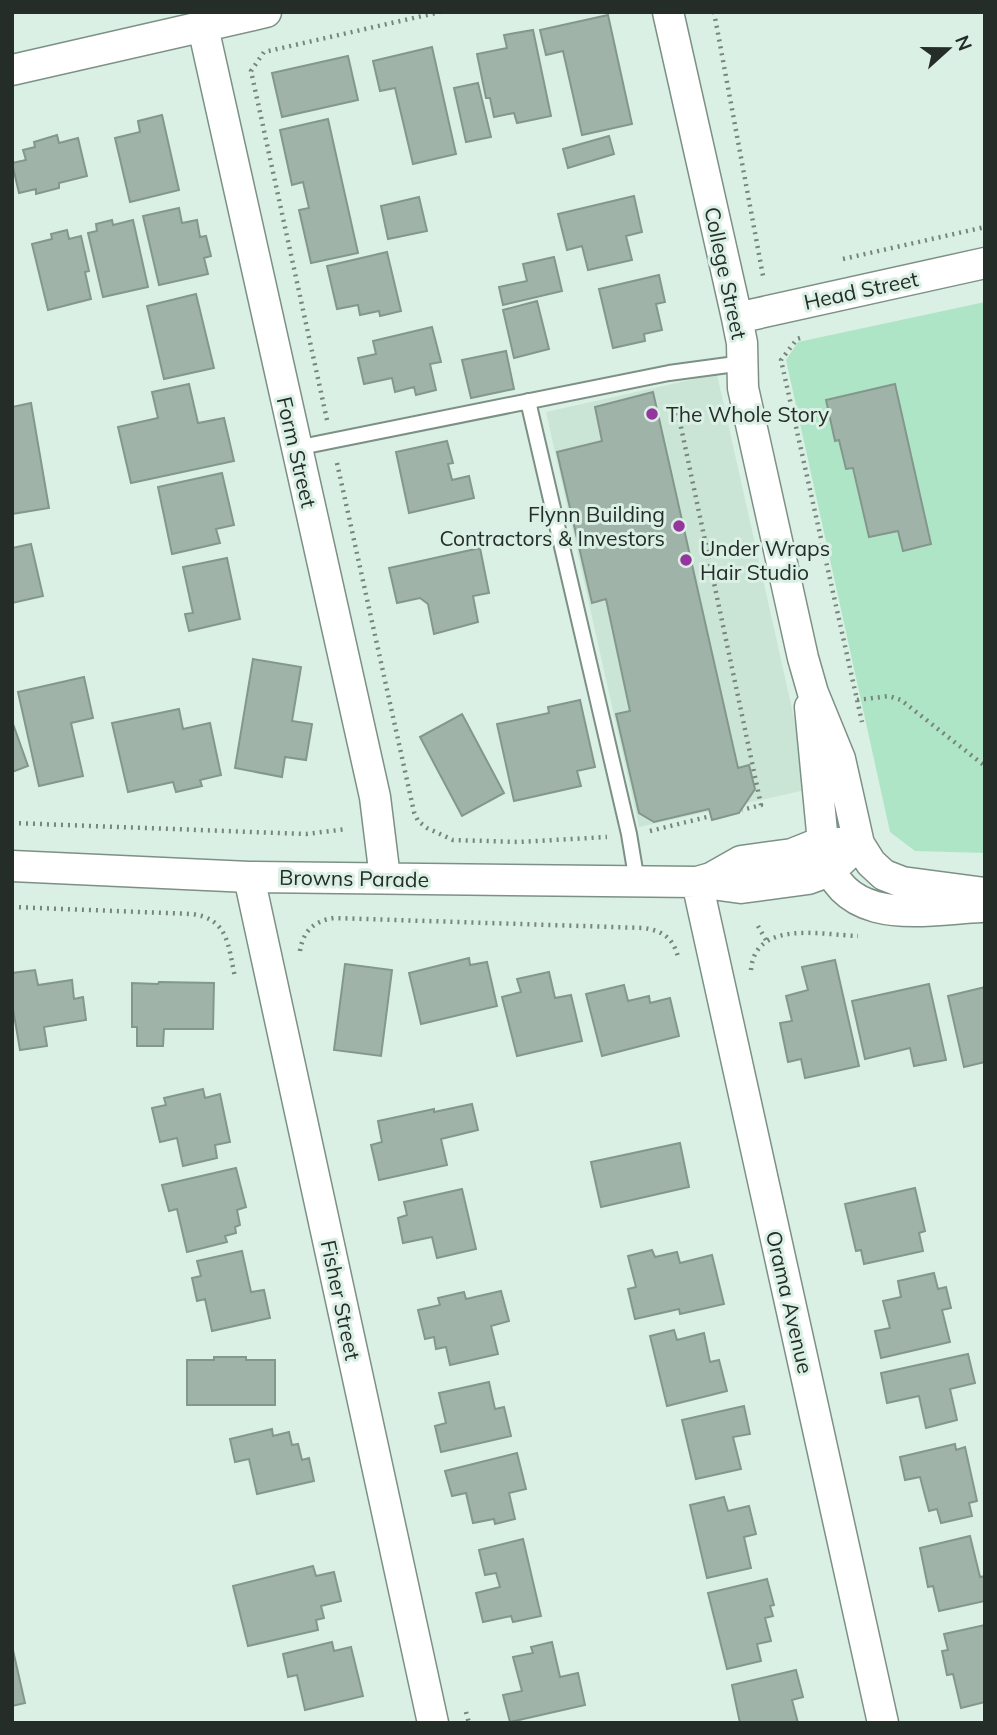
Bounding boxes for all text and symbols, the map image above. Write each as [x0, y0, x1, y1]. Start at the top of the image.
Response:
north arrow [913, 14, 983, 84]
text: N [950, 32, 978, 54]
street label: College Street [699, 204, 753, 342]
street label: Head Street [801, 265, 921, 315]
street label: Form Street [272, 394, 322, 510]
place label: The Whole Story [666, 401, 829, 427]
marker: The Whole Story [644, 406, 660, 422]
place label: Flynn Building Contractors & Investors [439, 501, 665, 551]
marker: Flynn Building Contractors & Investors [671, 518, 687, 534]
place label: Under Wraps Hair Studio [700, 535, 830, 585]
marker: Under Wraps Hair Studio [678, 552, 694, 568]
street label: Browns Parade [279, 864, 429, 892]
street label: Orama Avenue [761, 1228, 819, 1376]
street label: Fisher Street [316, 1238, 366, 1362]

